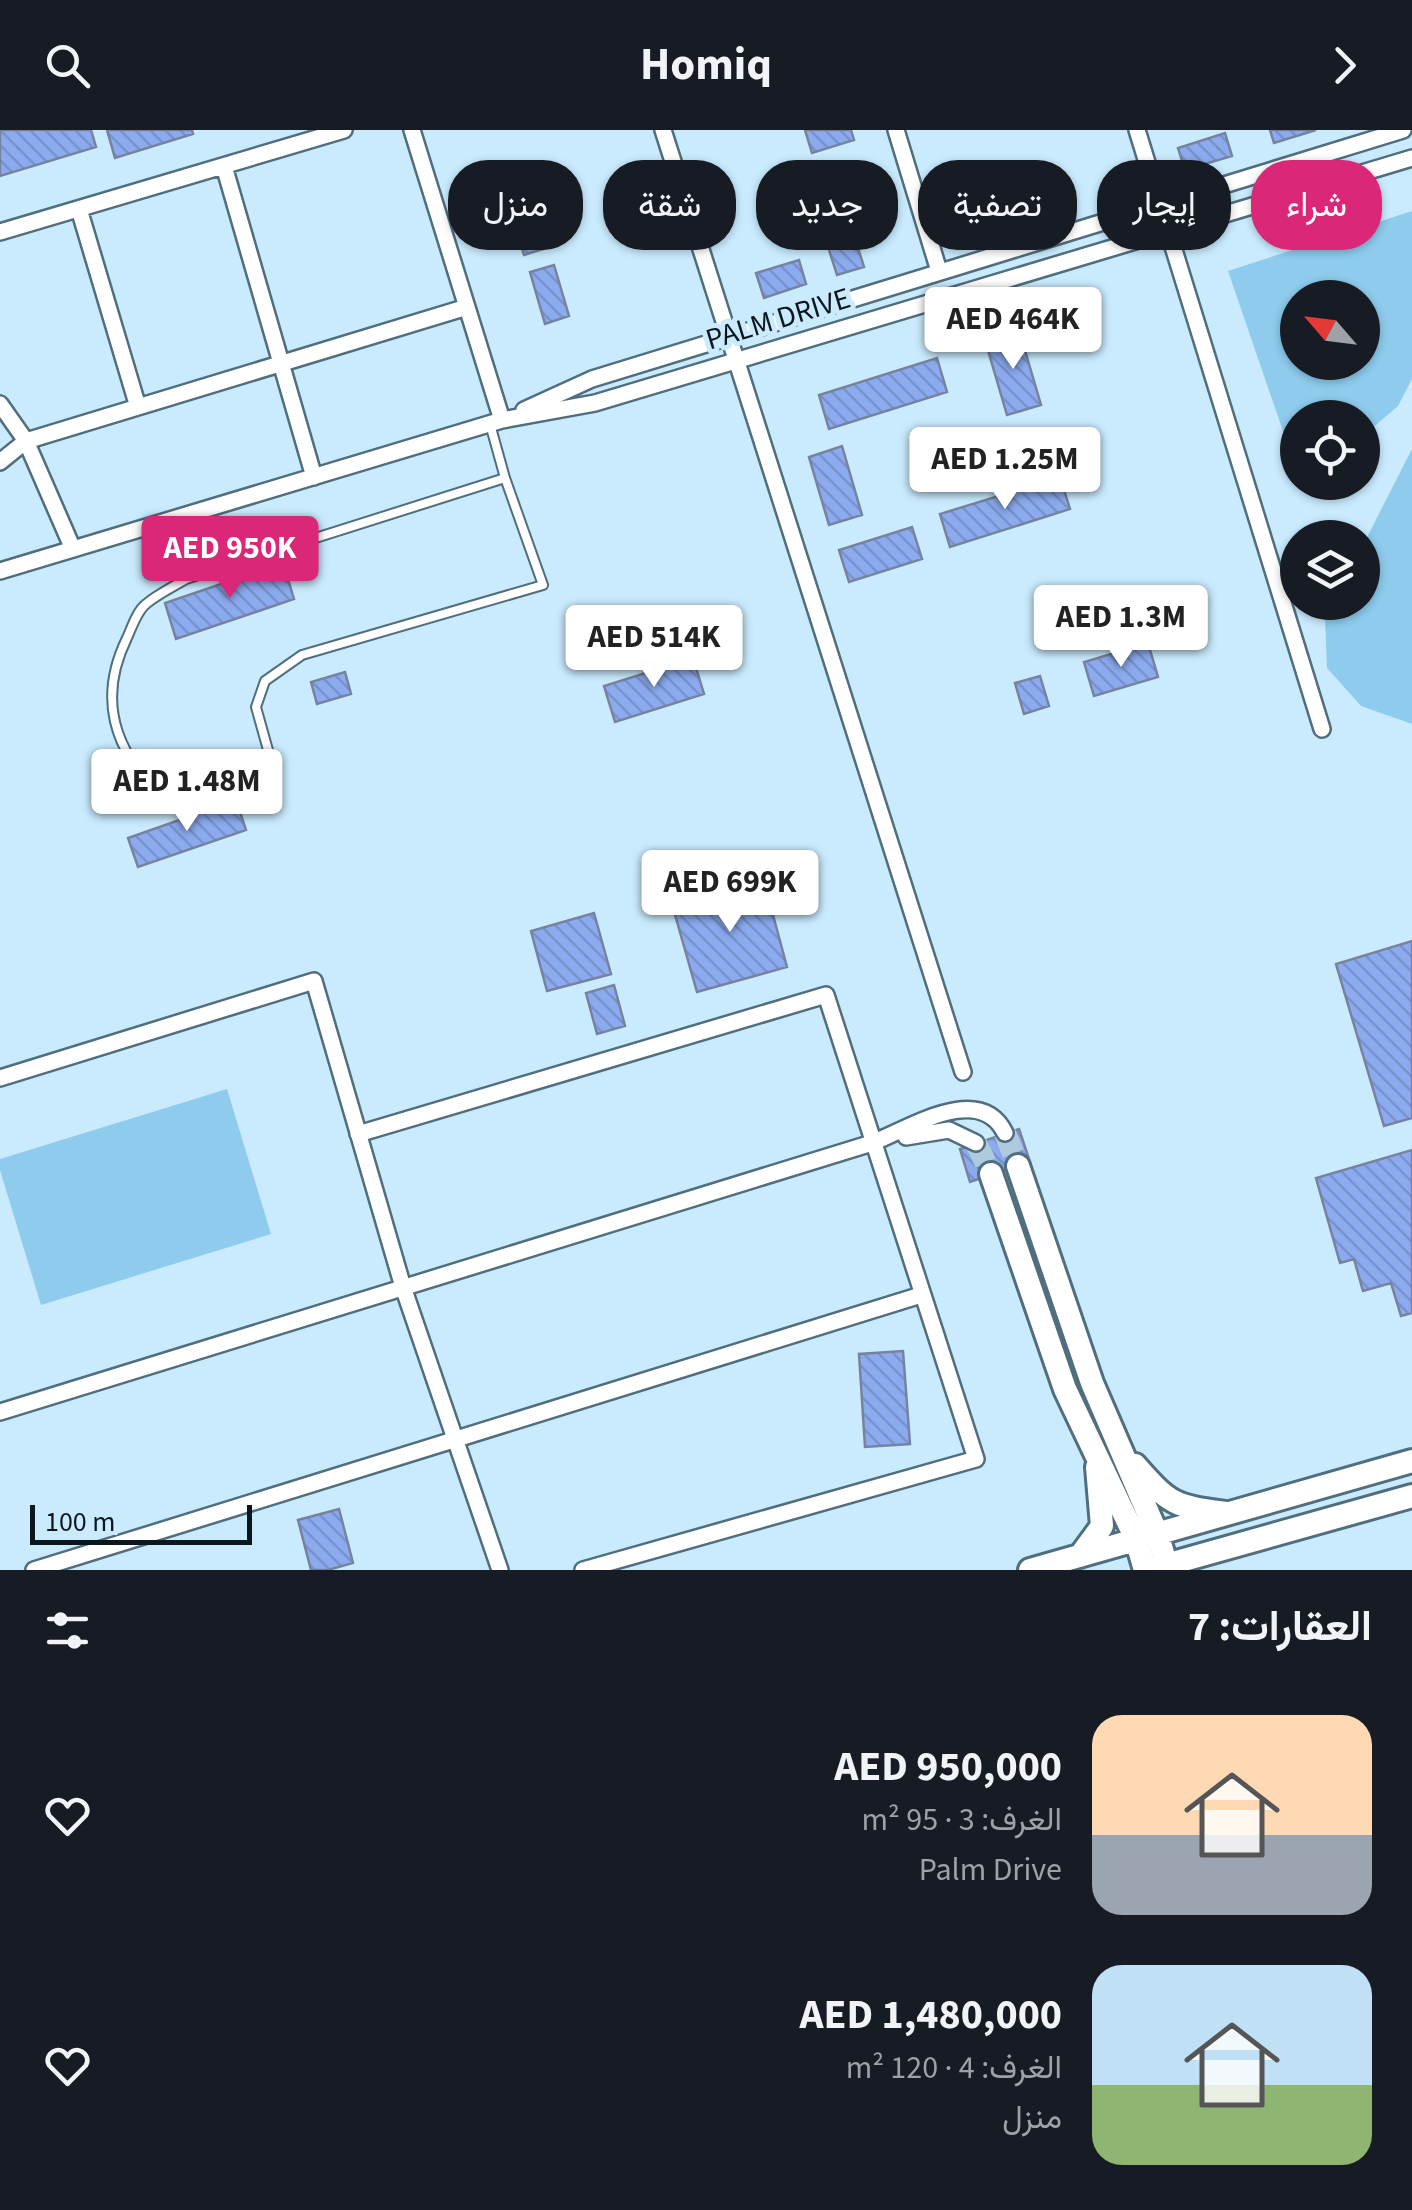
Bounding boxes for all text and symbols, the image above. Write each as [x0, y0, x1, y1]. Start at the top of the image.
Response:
text: Homiq [640, 33, 772, 97]
icon: search [40, 38, 95, 93]
icon: forward [1317, 38, 1372, 93]
chip: منزل [448, 160, 583, 250]
chip: شقة [603, 160, 736, 250]
chip: جديد [756, 160, 898, 250]
chip: تصفية [918, 160, 1077, 250]
chip: إيجار [1097, 160, 1231, 250]
chip: شراء [1251, 160, 1382, 250]
street label: PALM DRIVE [700, 277, 856, 361]
north arrow [1280, 280, 1380, 380]
map controls [1280, 280, 1380, 620]
pin: AED 464K [910, 287, 1116, 372]
text: AED 464K [947, 296, 1079, 342]
button: locate [1280, 400, 1380, 500]
pin: AED 1.25M [891, 427, 1119, 512]
text: AED 1.25M [931, 436, 1079, 482]
pin: AED 950K [127, 516, 333, 601]
button: layers [1280, 520, 1380, 620]
text: AED 950K [164, 525, 296, 571]
pin: AED 1.3M [1018, 585, 1224, 670]
text: AED 1.3M [1056, 594, 1186, 640]
pin: AED 514K [551, 605, 757, 690]
text: AED 514K [588, 614, 720, 660]
pin: AED 1.48M [73, 749, 301, 834]
text: AED 1.48M [113, 758, 261, 804]
pin: AED 699K [627, 850, 833, 935]
text: AED 699K [664, 859, 796, 905]
scale bar [30, 1500, 252, 1544]
text: 100 m [45, 1502, 116, 1542]
text: العقارات: 7 [1188, 1597, 1372, 1657]
icon: filters [40, 1603, 95, 1658]
text: AED 950,000 [834, 1737, 1062, 1797]
icon: home [1172, 1755, 1292, 1875]
icon: heart [40, 1788, 95, 1843]
text: الغرف: 3 · 95 m² [862, 1797, 1062, 1843]
text: Palm Drive [919, 1847, 1062, 1893]
text: AED 1,480,000 [799, 1985, 1062, 2045]
icon: home [1172, 2005, 1292, 2125]
icon: heart [40, 2038, 95, 2093]
text: الغرف: 4 · 120 m² [846, 2045, 1062, 2091]
text: منزل [1002, 2095, 1062, 2141]

